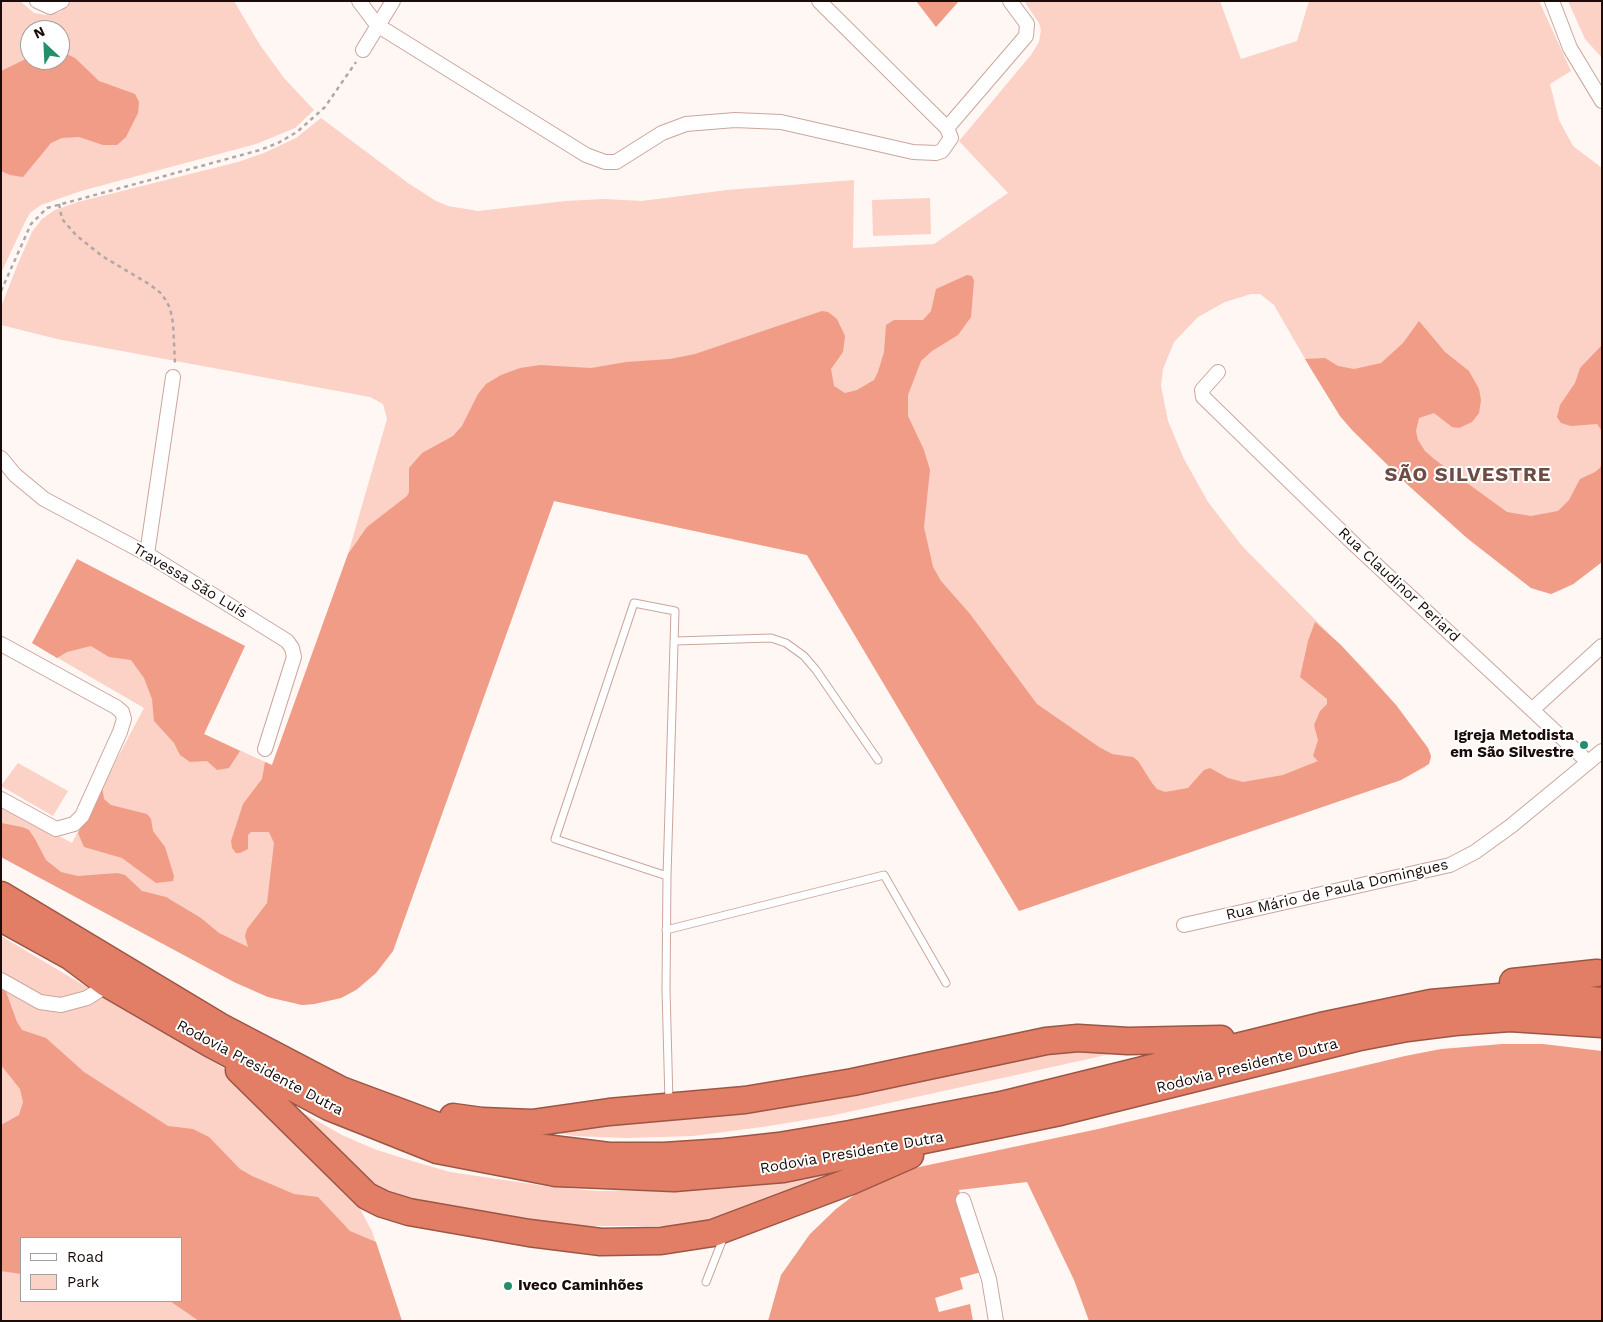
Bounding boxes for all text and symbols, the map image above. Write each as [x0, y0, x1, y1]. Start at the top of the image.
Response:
north arrow [20, 20, 70, 70]
text: N [31, 23, 47, 42]
district label: SÃO SILVESTRE [1383, 463, 1553, 487]
street label: Rua Claudinor Periard [1334, 524, 1464, 646]
street label: Travessa São Luís [130, 540, 250, 622]
place label: Igreja Metodista em São Silvestre [1450, 727, 1574, 762]
marker: Igreja Metodista em São Silvestre [1578, 739, 1590, 751]
street label: Rua Mário de Paula Domingues [1224, 856, 1450, 924]
street label: Rodovia Presidente Dutra [174, 1016, 346, 1120]
street label: Rodovia Presidente Dutra [1155, 1035, 1339, 1097]
street label: Rodovia Presidente Dutra [759, 1128, 945, 1178]
legend [20, 1237, 182, 1302]
text: Road [67, 1248, 104, 1266]
text: Park [67, 1273, 99, 1291]
place label: Iveco Caminhões [518, 1277, 643, 1295]
marker: Iveco Caminhões [502, 1280, 514, 1292]

